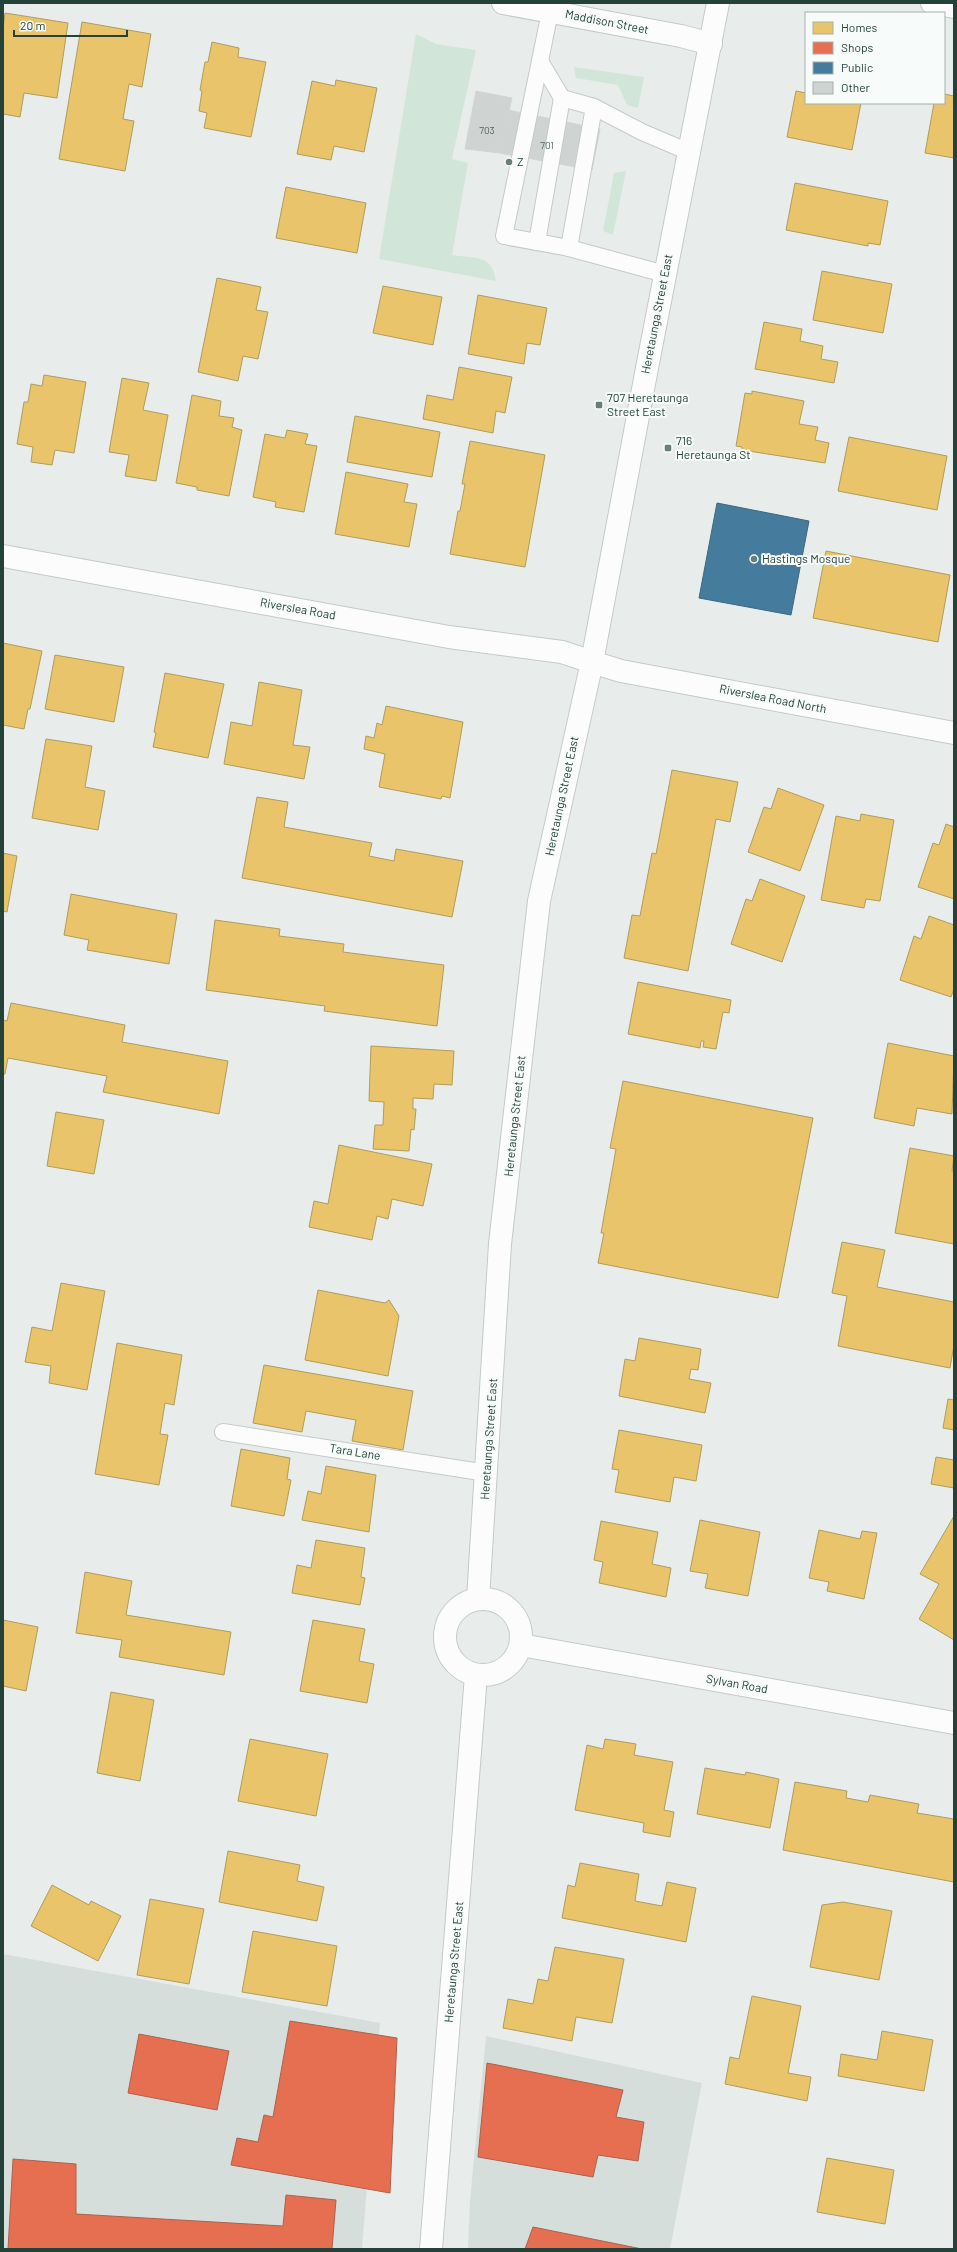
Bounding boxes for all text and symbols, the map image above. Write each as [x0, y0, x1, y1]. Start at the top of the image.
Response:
street label: Maddison Street [564, 6, 650, 36]
scale bar [14, 12, 127, 38]
legend [805, 12, 945, 104]
text: 20 m [20, 18, 46, 32]
text: Homes [841, 20, 878, 34]
text: Shops [841, 40, 874, 54]
text: Public [841, 60, 873, 74]
text: Other [841, 80, 871, 94]
house number: 703 [479, 124, 495, 136]
house number: 701 [540, 139, 554, 151]
place label: Z [517, 154, 524, 168]
marker: Z [504, 157, 514, 167]
street label: Heretaunga Street East [638, 253, 675, 375]
place label: 707 Heretaunga Street East [607, 390, 688, 418]
marker: 707 Heretaunga Street East [594, 400, 604, 410]
place label: 716 Heretaunga St [676, 433, 751, 461]
marker: 716 Heretaunga St [663, 443, 673, 453]
place label: Hastings Mosque [762, 551, 851, 565]
marker: Hastings Mosque [749, 554, 759, 564]
street label: Riverslea Road [259, 594, 337, 622]
street label: Riverslea Road North [718, 681, 828, 715]
street label: Heretaunga Street East [542, 735, 581, 857]
street label: Heretaunga Street East [501, 1055, 527, 1177]
street label: Heretaunga Street East [477, 1378, 499, 1500]
street label: Tara Lane [329, 1440, 382, 1462]
street label: Sylvan Road [705, 1671, 769, 1695]
street label: Heretaunga Street East [441, 1901, 465, 2023]

